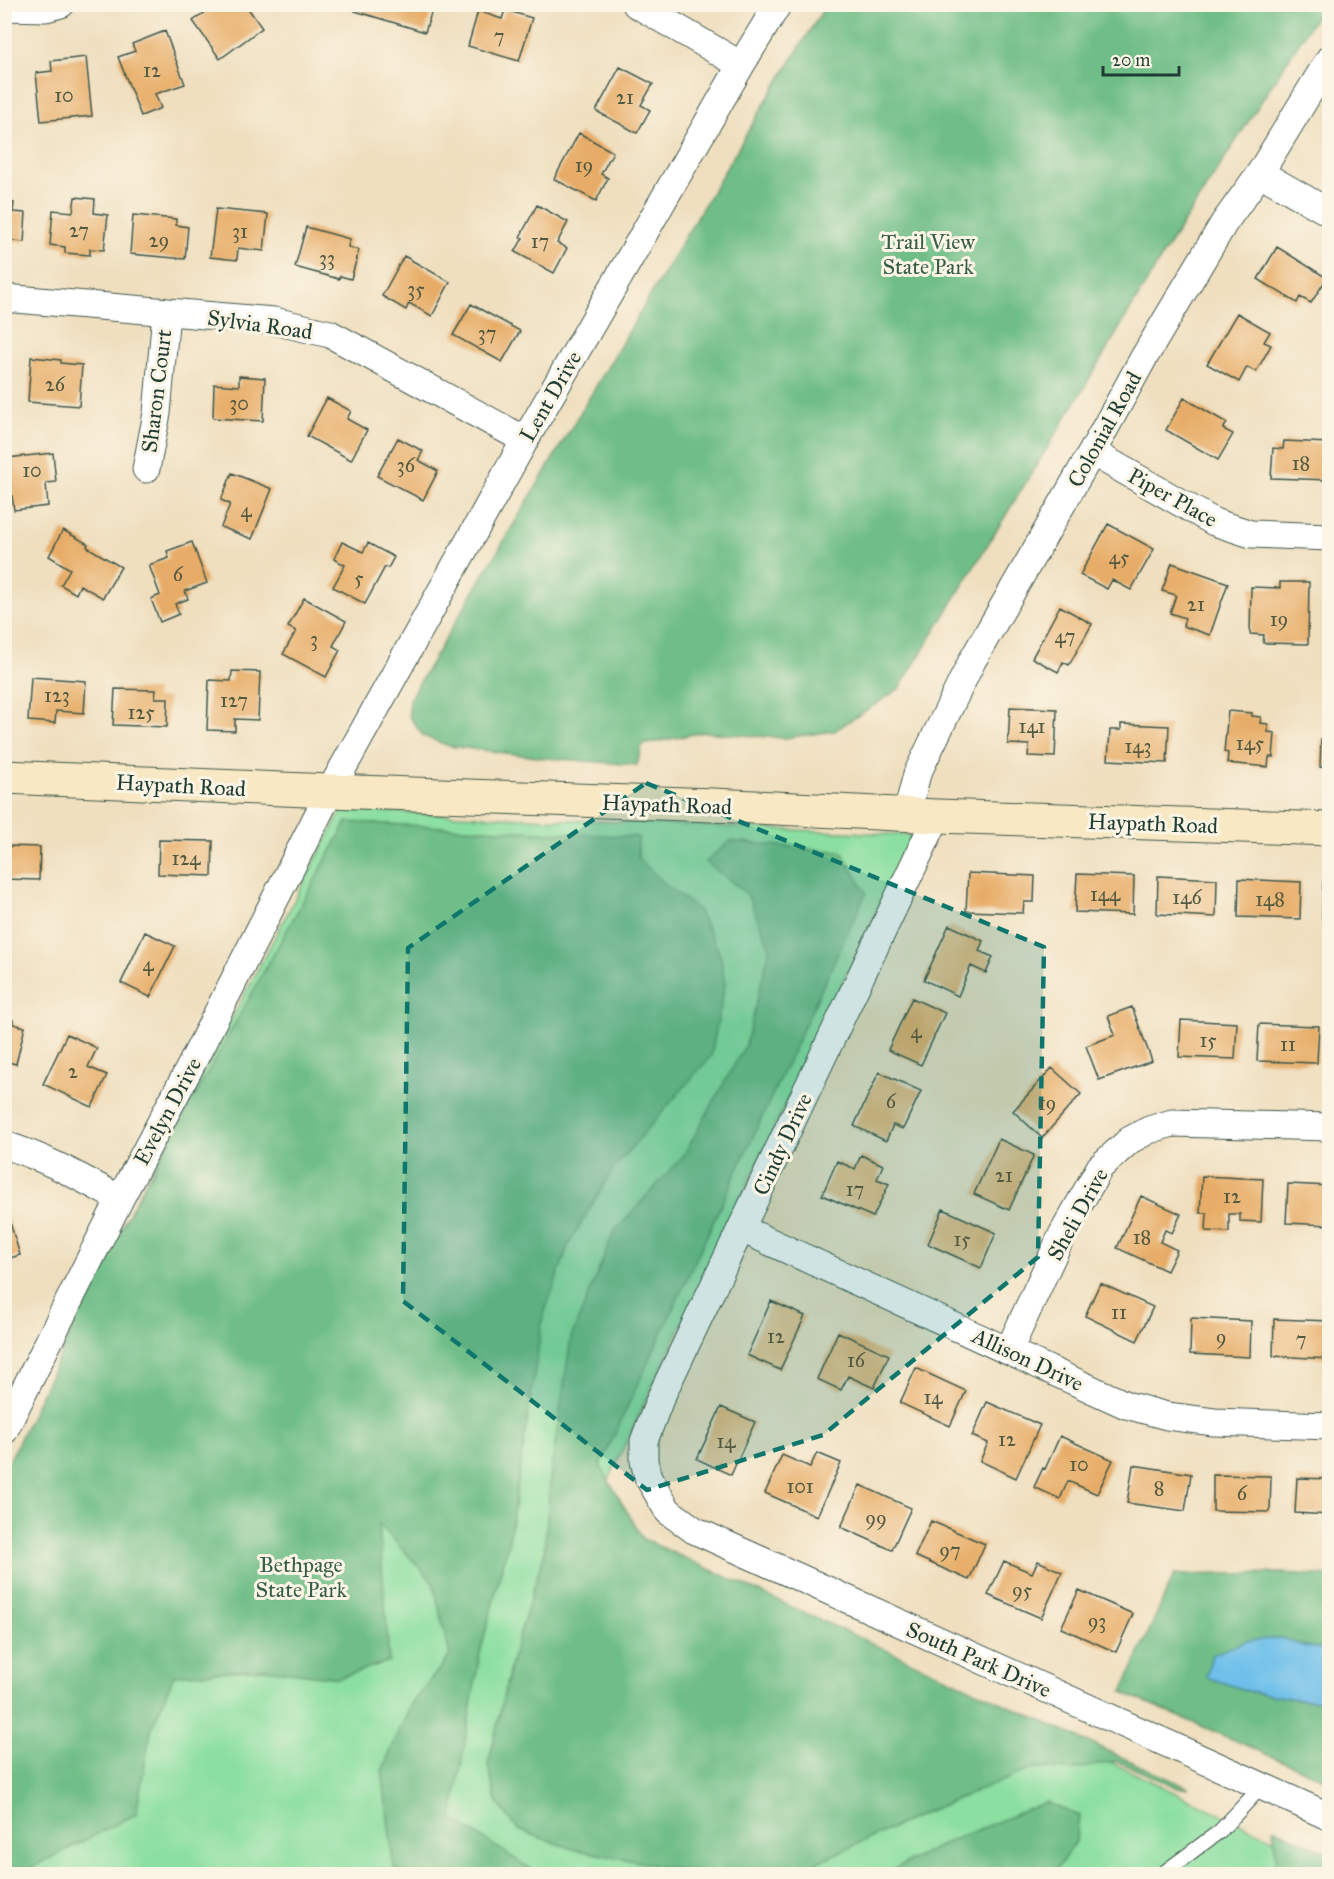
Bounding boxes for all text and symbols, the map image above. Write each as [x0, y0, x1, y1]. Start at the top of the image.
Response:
house number: 7 [494, 24, 504, 48]
scale bar [1103, 39, 1180, 77]
text: 20 m [1112, 49, 1150, 71]
house number: 12 [143, 58, 161, 82]
house number: 10 [54, 83, 74, 107]
house number: 21 [616, 85, 634, 109]
house number: 19 [575, 153, 593, 177]
house number: 27 [69, 218, 89, 242]
house number: 31 [232, 219, 248, 243]
house number: 29 [149, 228, 169, 252]
park label: Trail View State Park [881, 228, 975, 280]
house number: 17 [531, 229, 549, 253]
house number: 33 [319, 246, 335, 270]
house number: 35 [407, 277, 425, 301]
street label: Sylvia Road [206, 304, 314, 345]
house number: 37 [478, 321, 496, 345]
street label: Sharon Court [136, 328, 177, 454]
street label: Lent Drive [514, 346, 587, 447]
street label: Colonial Road [1062, 367, 1147, 492]
house number: 26 [45, 372, 66, 396]
house number: 30 [229, 391, 249, 415]
house number: 18 [1292, 451, 1310, 475]
house number: 36 [397, 453, 416, 477]
house number: 10 [22, 458, 42, 482]
street label: Piper Place [1123, 462, 1222, 533]
house number: 4 [240, 498, 252, 522]
house number: 45 [1109, 545, 1129, 569]
house number: 6 [173, 562, 184, 586]
house number: 5 [354, 566, 364, 590]
house number: 21 [1187, 592, 1205, 616]
house number: 19 [1270, 607, 1288, 631]
house number: 47 [1055, 624, 1075, 648]
house number: 3 [310, 627, 318, 651]
house number: 123 [44, 683, 70, 707]
house number: 127 [220, 688, 248, 712]
house number: 125 [128, 700, 154, 724]
house number: 141 [1019, 714, 1046, 738]
house number: 145 [1236, 731, 1264, 755]
house number: 143 [1124, 734, 1152, 758]
street label: Haypath Road [115, 769, 247, 802]
street label: Haypath Road [601, 789, 733, 820]
street label: Haypath Road [1087, 808, 1219, 839]
house number: 124 [172, 846, 201, 870]
house number: 144 [1090, 882, 1121, 906]
house number: 146 [1172, 885, 1202, 909]
house number: 148 [1255, 887, 1285, 911]
house number: 4 [142, 952, 154, 976]
house number: 4 [910, 1019, 922, 1043]
house number: 15 [1199, 1028, 1217, 1052]
house number: 11 [1280, 1032, 1296, 1056]
street label: Evelyn Drive [128, 1053, 207, 1170]
house number: 2 [68, 1059, 78, 1083]
street label: Cindy Drive [747, 1089, 818, 1200]
house number: 6 [886, 1089, 897, 1113]
house number: 19 [1038, 1091, 1056, 1115]
house number: 21 [995, 1163, 1013, 1187]
street label: Sheli Drive [1041, 1163, 1114, 1265]
house number: 17 [846, 1177, 864, 1201]
house number: 12 [1223, 1184, 1241, 1208]
house number: 18 [1133, 1225, 1151, 1249]
house number: 15 [953, 1227, 971, 1251]
house number: 11 [1111, 1300, 1127, 1324]
street label: Allison Drive [967, 1322, 1088, 1397]
house number: 12 [767, 1324, 785, 1348]
house number: 9 [1216, 1325, 1226, 1349]
house number: 7 [1296, 1327, 1306, 1351]
house number: 16 [847, 1348, 866, 1372]
house number: 14 [923, 1385, 943, 1409]
house number: 12 [998, 1427, 1016, 1451]
house number: 14 [716, 1429, 736, 1453]
house number: 10 [1069, 1452, 1089, 1476]
house number: 101 [786, 1474, 814, 1498]
house number: 8 [1154, 1476, 1164, 1500]
house number: 6 [1237, 1481, 1248, 1505]
house number: 99 [865, 1506, 887, 1530]
house number: 97 [939, 1538, 961, 1562]
park label: Bethpage State Park [255, 1551, 347, 1603]
house number: 95 [1012, 1578, 1032, 1602]
house number: 93 [1088, 1609, 1106, 1633]
street label: South Park Drive [902, 1615, 1055, 1703]

